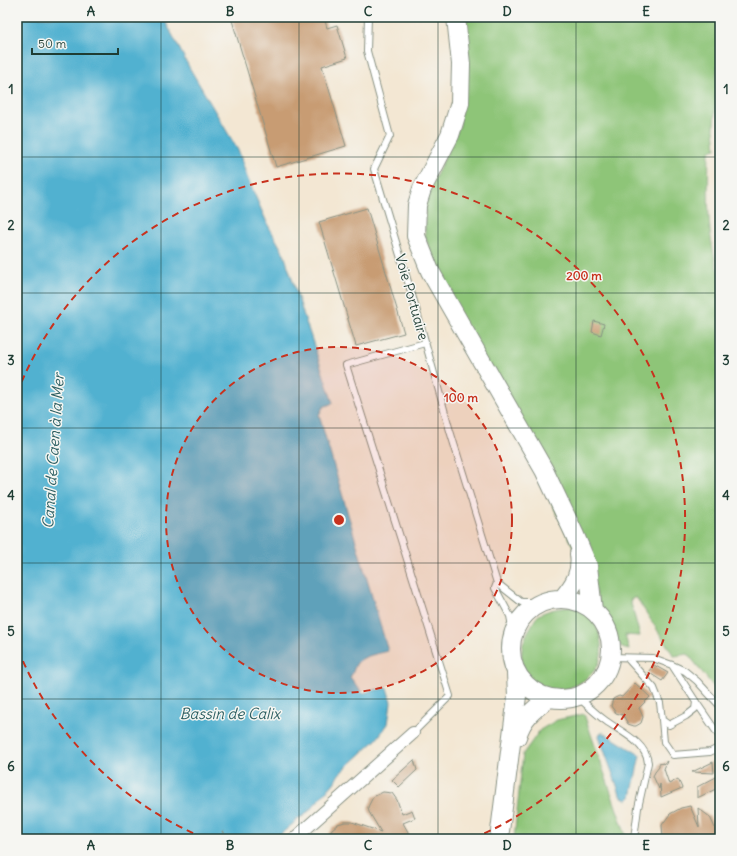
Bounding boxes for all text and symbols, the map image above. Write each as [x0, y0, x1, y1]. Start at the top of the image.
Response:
text: A [87, 3, 96, 20]
text: B [226, 3, 235, 20]
text: C [364, 3, 373, 20]
text: D [502, 3, 512, 20]
text: E [642, 3, 650, 20]
scale bar [32, 30, 118, 56]
text: 50 m [38, 36, 67, 51]
text: 1 [8, 81, 14, 98]
text: 1 [723, 81, 729, 98]
text: 2 [7, 217, 15, 234]
text: 2 [722, 217, 730, 234]
street label: Voie Portuaire [391, 252, 433, 342]
text: 200 m [566, 268, 602, 283]
text: 3 [7, 352, 15, 369]
text: 3 [722, 352, 730, 369]
water label: Canal de Caen à la Mer [38, 371, 68, 529]
text: 100 m [444, 390, 478, 405]
text: 4 [7, 487, 15, 504]
text: 4 [722, 487, 730, 504]
centre of rings [332, 513, 346, 527]
text: 5 [7, 623, 15, 640]
text: 5 [722, 623, 730, 640]
water label: Bassin de Calix [180, 704, 282, 723]
text: 6 [7, 758, 15, 775]
text: 6 [722, 758, 730, 775]
text: A [87, 837, 96, 854]
text: B [226, 837, 235, 854]
text: C [364, 837, 373, 854]
text: D [502, 837, 512, 854]
text: E [642, 837, 650, 854]

